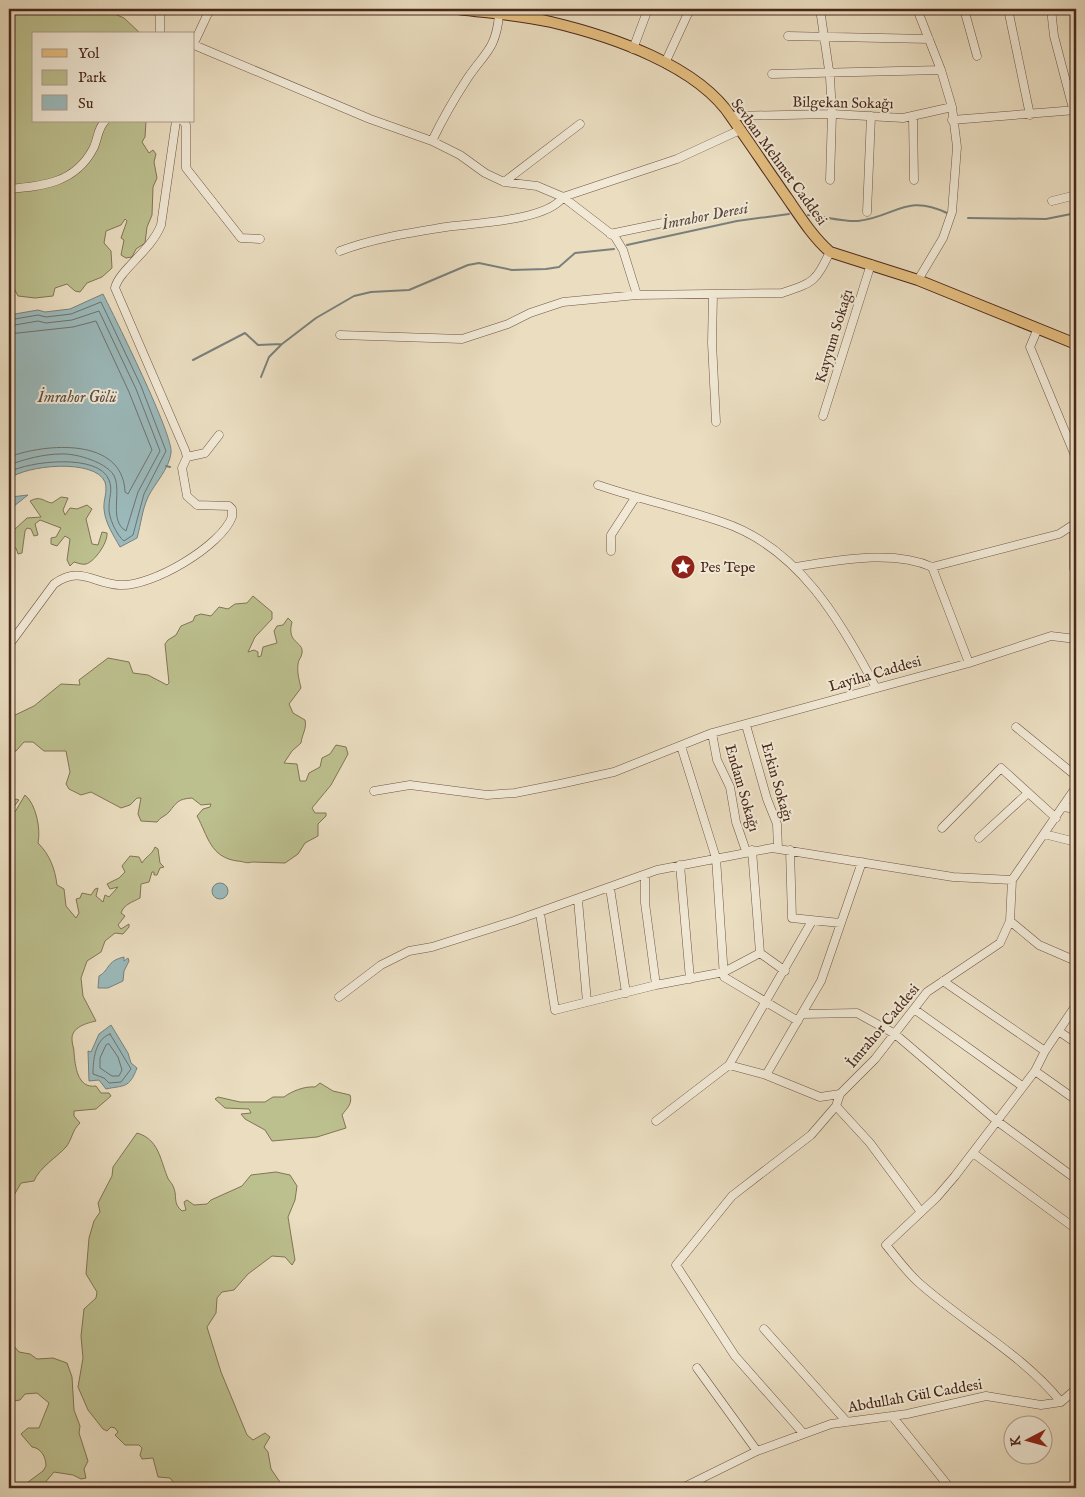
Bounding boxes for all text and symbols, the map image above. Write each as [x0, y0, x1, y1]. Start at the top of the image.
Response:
legend [32, 32, 195, 122]
text: Yol [78, 44, 100, 63]
text: Park [78, 68, 108, 87]
street label: Bilgekan Sokağı [792, 93, 894, 113]
text: Su [78, 94, 94, 113]
street label: Sevban Mehmet Caddesi [727, 95, 831, 229]
water label: İmrahor Deresi [659, 198, 751, 235]
street label: Kayyum Sokağı [811, 287, 857, 385]
water label: İmrahor Gölü [37, 387, 117, 408]
place icon: Pes Tepe [670, 554, 696, 580]
place label: Pes Tepe [700, 558, 756, 577]
street label: Layiha Caddesi [826, 652, 924, 696]
street label: Erkin Sokağı [757, 740, 797, 824]
street label: Endam Sokağı [720, 742, 764, 834]
street label: İmrahor Caddesi [842, 980, 924, 1072]
street label: Abdullah Gül Caddesi [845, 1375, 984, 1417]
north arrow [1002, 1414, 1052, 1464]
text: K [1006, 1434, 1026, 1447]

